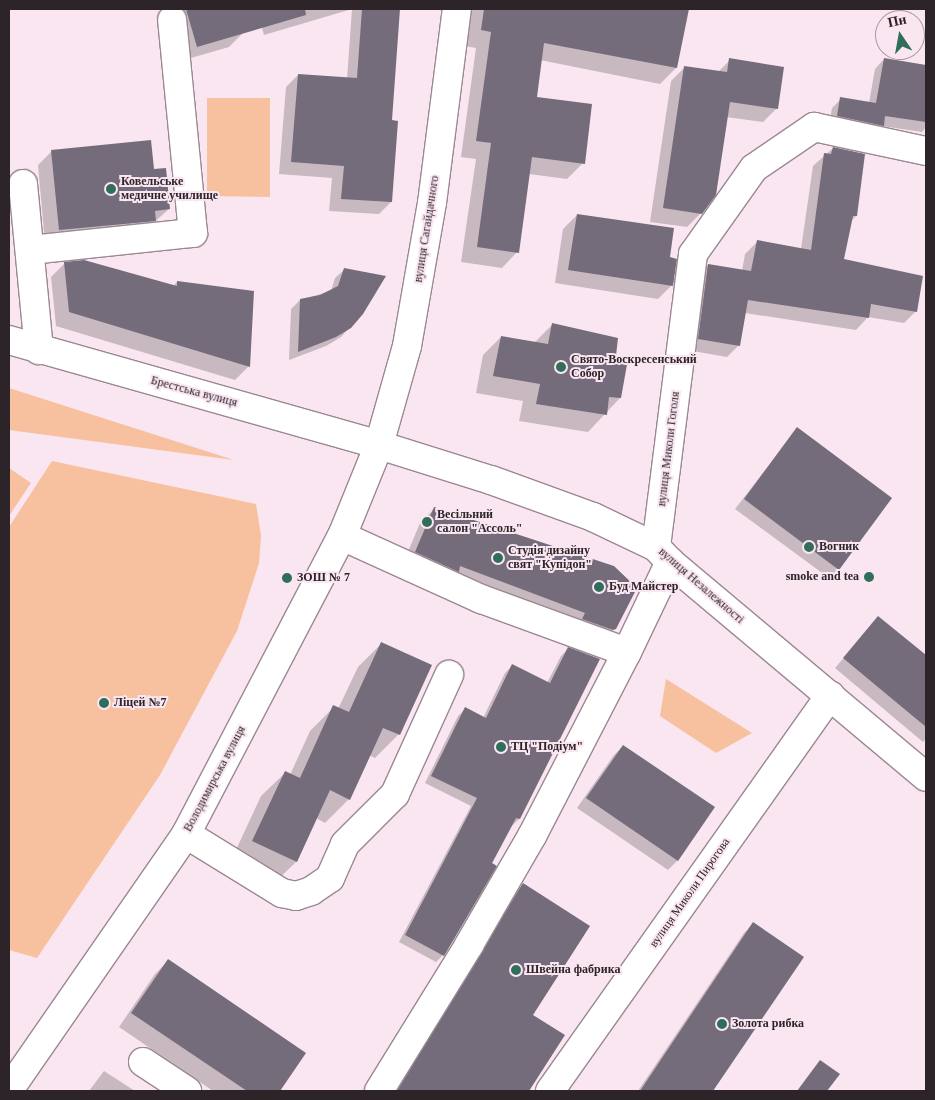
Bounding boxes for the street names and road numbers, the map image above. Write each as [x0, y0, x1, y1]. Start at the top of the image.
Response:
street label: вулиця Сагайдачного [411, 174, 443, 284]
street label: Брестська вулиця [149, 374, 239, 410]
street label: вулиця Миколи Гоголя [655, 391, 683, 507]
street label: вулиця Незалежності [655, 545, 747, 627]
street label: Володимирська вулиця [181, 724, 249, 834]
street label: вулиця Миколи Пирогова [647, 836, 733, 950]

